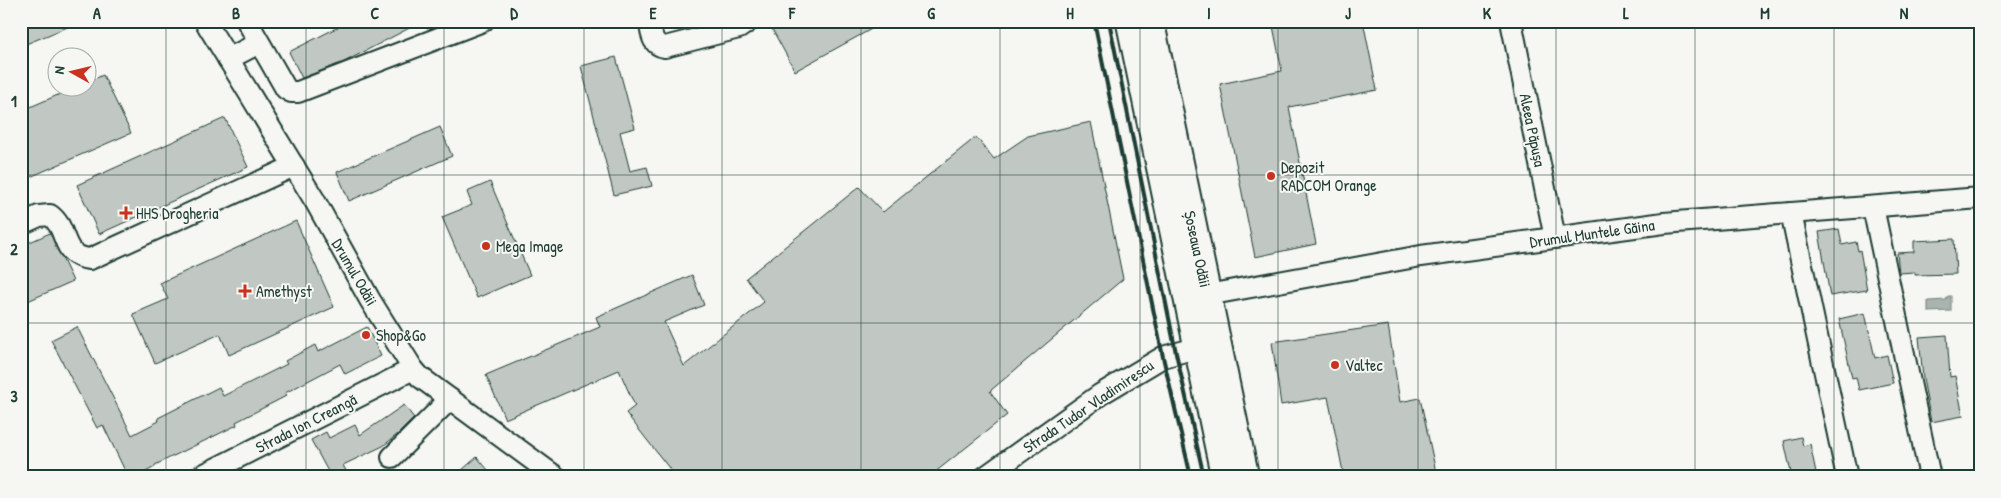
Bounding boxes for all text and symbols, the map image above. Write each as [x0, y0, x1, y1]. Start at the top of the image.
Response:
text: A [93, 2, 101, 24]
text: B [232, 2, 240, 24]
text: C [371, 2, 380, 24]
text: D [510, 2, 518, 24]
text: E [649, 2, 657, 24]
text: F [788, 2, 796, 24]
text: G [927, 2, 935, 24]
text: H [1066, 2, 1074, 24]
text: I [1207, 2, 1211, 24]
text: J [1345, 2, 1351, 24]
text: K [1483, 2, 1492, 24]
text: L [1623, 2, 1629, 24]
text: M [1760, 2, 1770, 24]
text: N [1900, 2, 1909, 24]
north arrow [48, 48, 98, 98]
text: N [49, 65, 69, 75]
text: 1 [11, 90, 17, 112]
street label: Aleea Păpușa [1515, 91, 1551, 169]
place label: Depozit RADCOM Orange [1281, 156, 1377, 196]
marker: Depozit RADCOM Orange [1265, 170, 1277, 182]
place label: HHS Drogheria [136, 202, 218, 224]
marker: HHS Drogheria [120, 207, 132, 219]
street label: Șoseaua Odăii [1179, 209, 1217, 289]
street label: Drumul Muntele Găina [1528, 213, 1656, 253]
street label: Drumul Odăii [327, 234, 383, 310]
place label: Mega Image [496, 235, 564, 257]
text: 2 [10, 238, 18, 260]
marker: Mega Image [480, 240, 492, 252]
place label: Amethyst [256, 280, 312, 302]
marker: Amethyst [238, 284, 252, 298]
place label: Shop&Go [376, 324, 427, 346]
marker: Shop&Go [360, 329, 372, 341]
street label: Strada Tudor Vladimirescu [1018, 354, 1158, 458]
place label: Valtec [1345, 354, 1383, 376]
marker: Valtec [1329, 359, 1341, 371]
text: 3 [10, 385, 18, 407]
street label: Strada Ion Creangă [252, 388, 360, 458]

